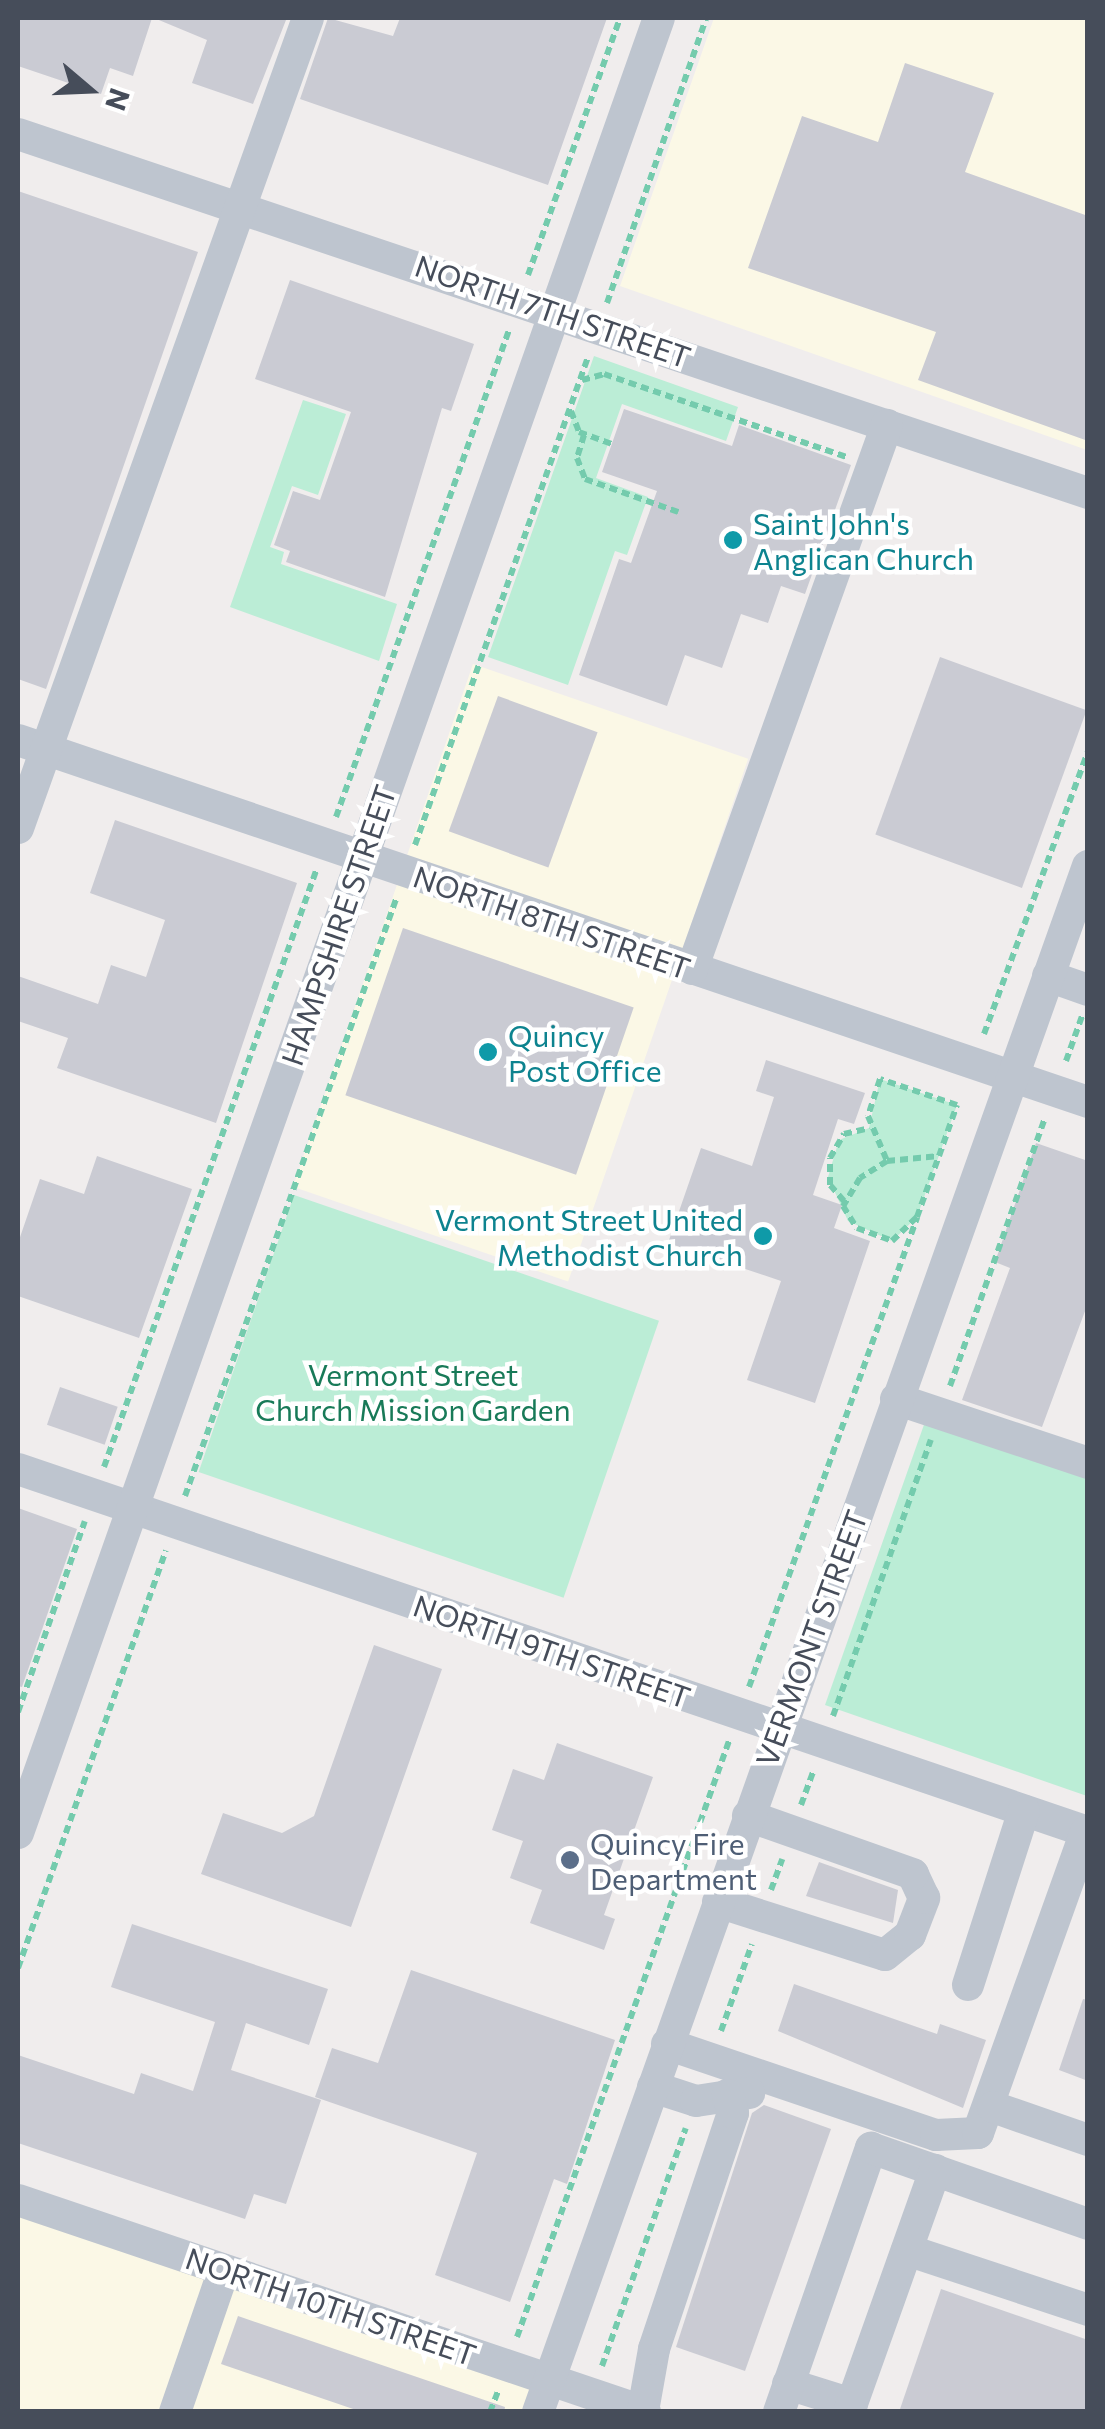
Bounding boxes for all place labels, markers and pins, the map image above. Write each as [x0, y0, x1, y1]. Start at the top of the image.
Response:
place label: Saint John's Anglican Church [753, 505, 974, 576]
marker: Saint John's Anglican Church [722, 529, 744, 551]
place label: Quincy Post Office [508, 1017, 661, 1088]
marker: Quincy Post Office [477, 1041, 499, 1063]
place label: Vermont Street United Methodist Church [435, 1201, 743, 1272]
marker: Vermont Street United Methodist Church [752, 1225, 774, 1247]
place label: Quincy Fire Department [590, 1825, 757, 1896]
marker: Quincy Fire Department [559, 1849, 581, 1871]

